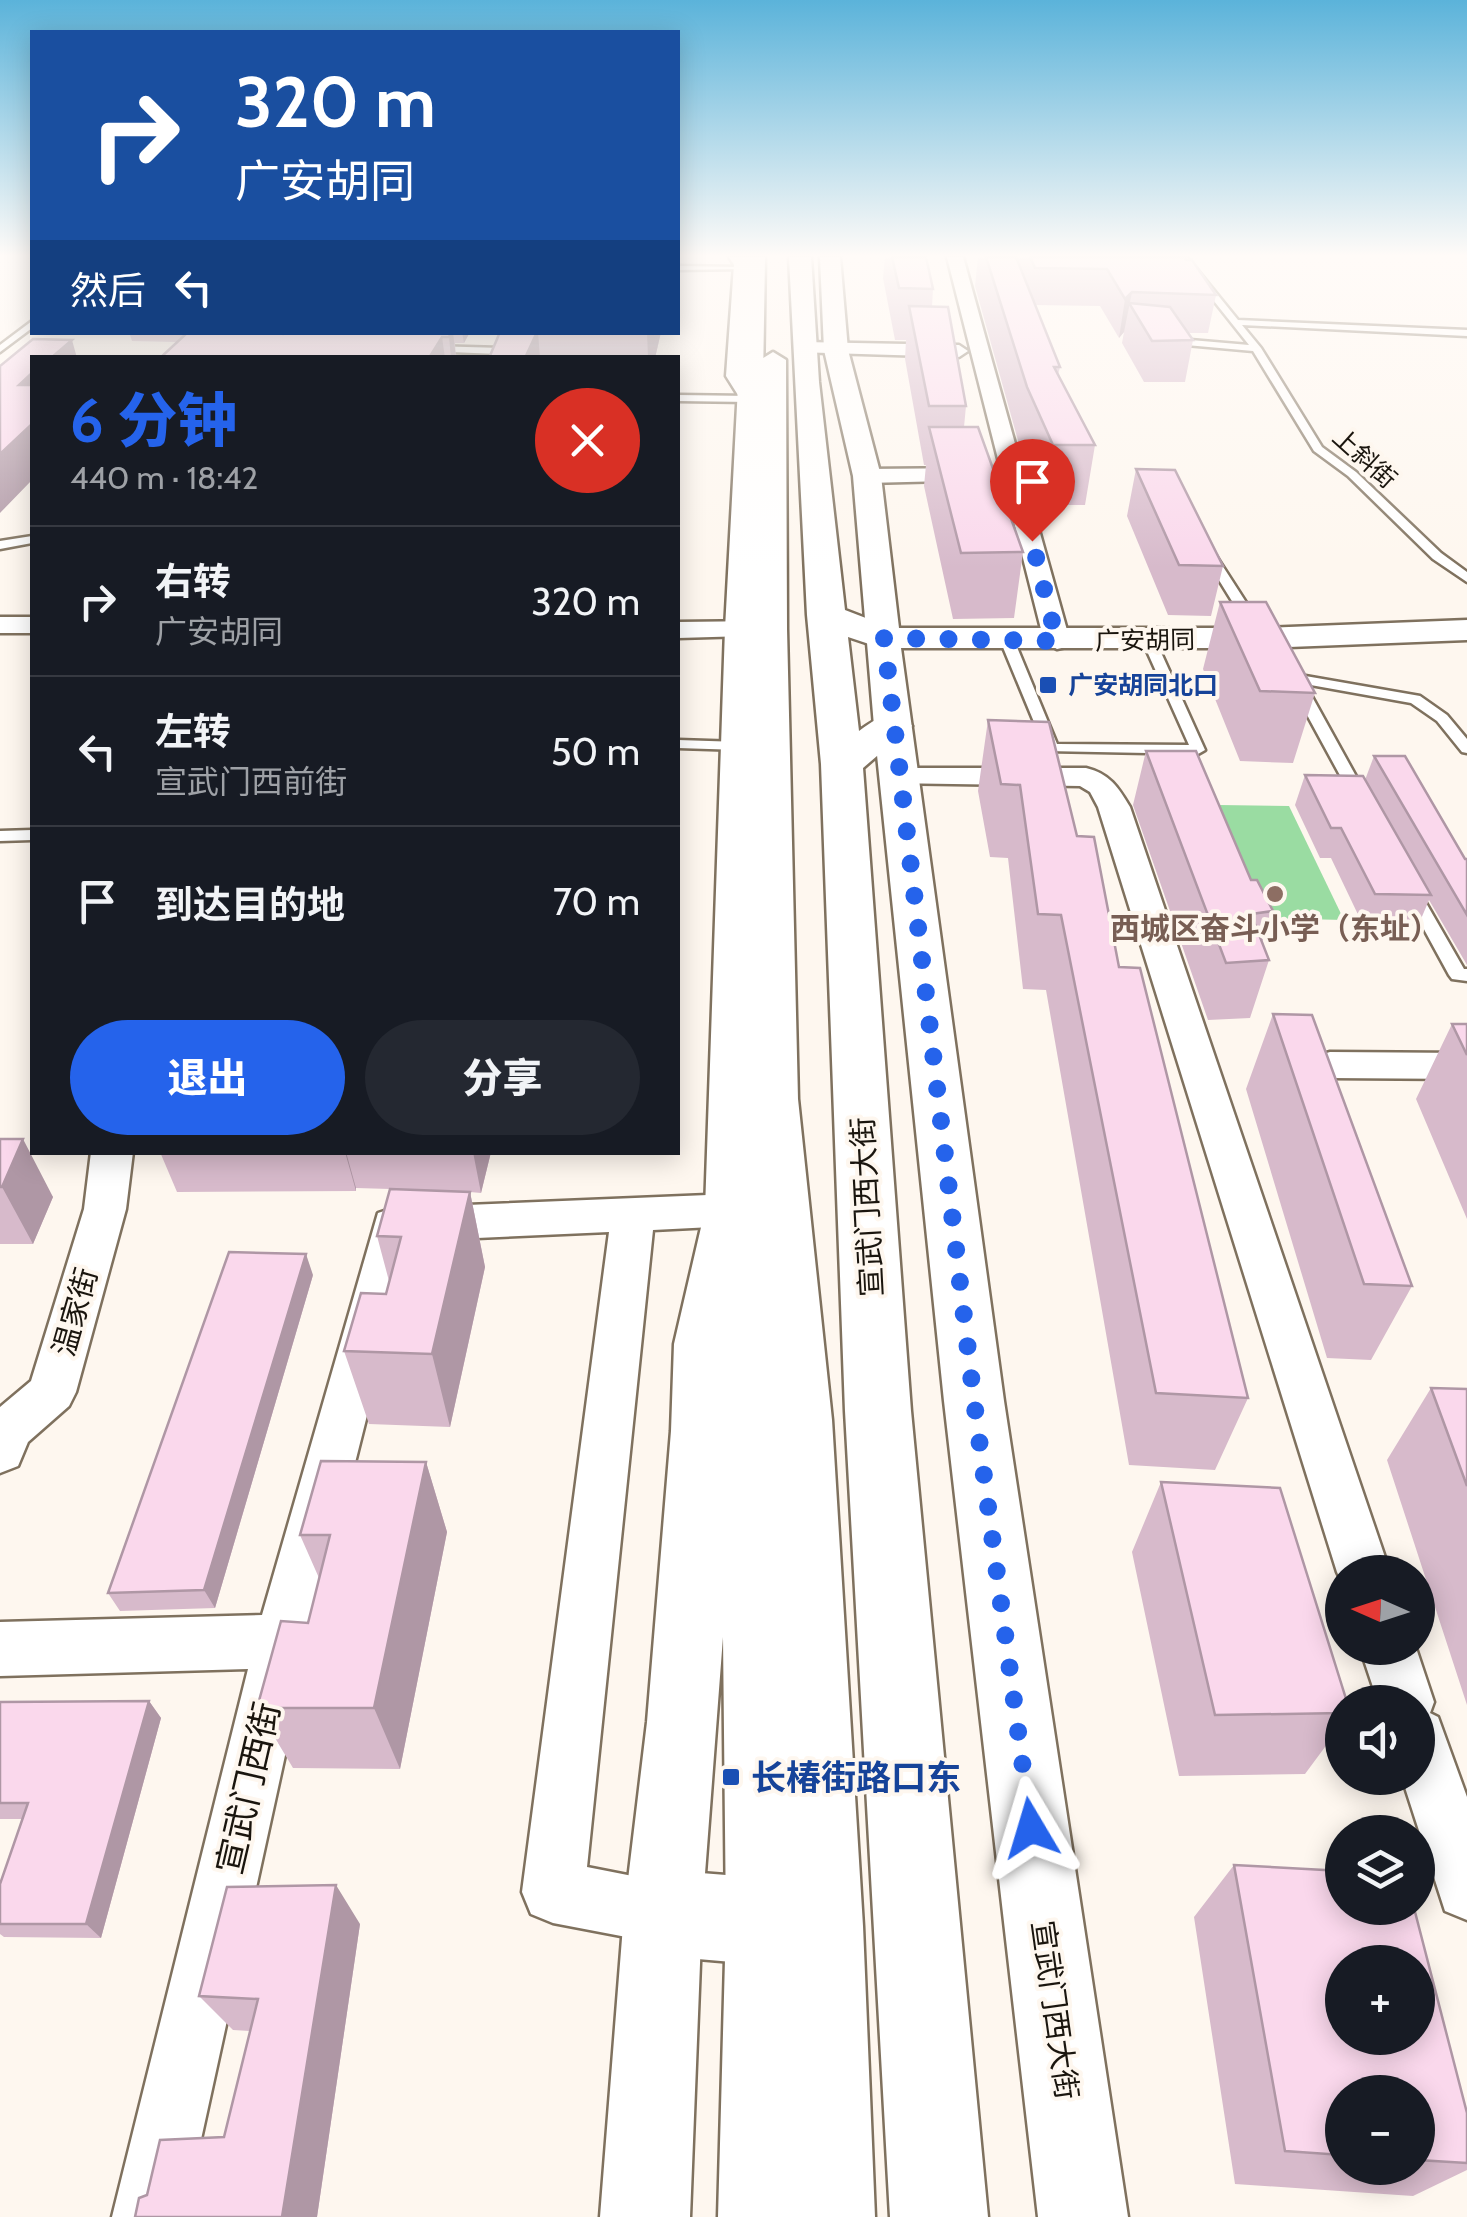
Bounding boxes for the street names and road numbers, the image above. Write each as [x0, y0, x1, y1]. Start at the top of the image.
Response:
street label: 上斜街 [1327, 422, 1403, 494]
street label: 广安胡同 [1095, 624, 1195, 656]
street label: 宣武门西大街 [844, 1116, 890, 1298]
street label: 温家街 [45, 1264, 105, 1360]
street label: 宣武门西街 [207, 1698, 289, 1878]
street label: 宣武门西大街 [1024, 1918, 1086, 2102]

